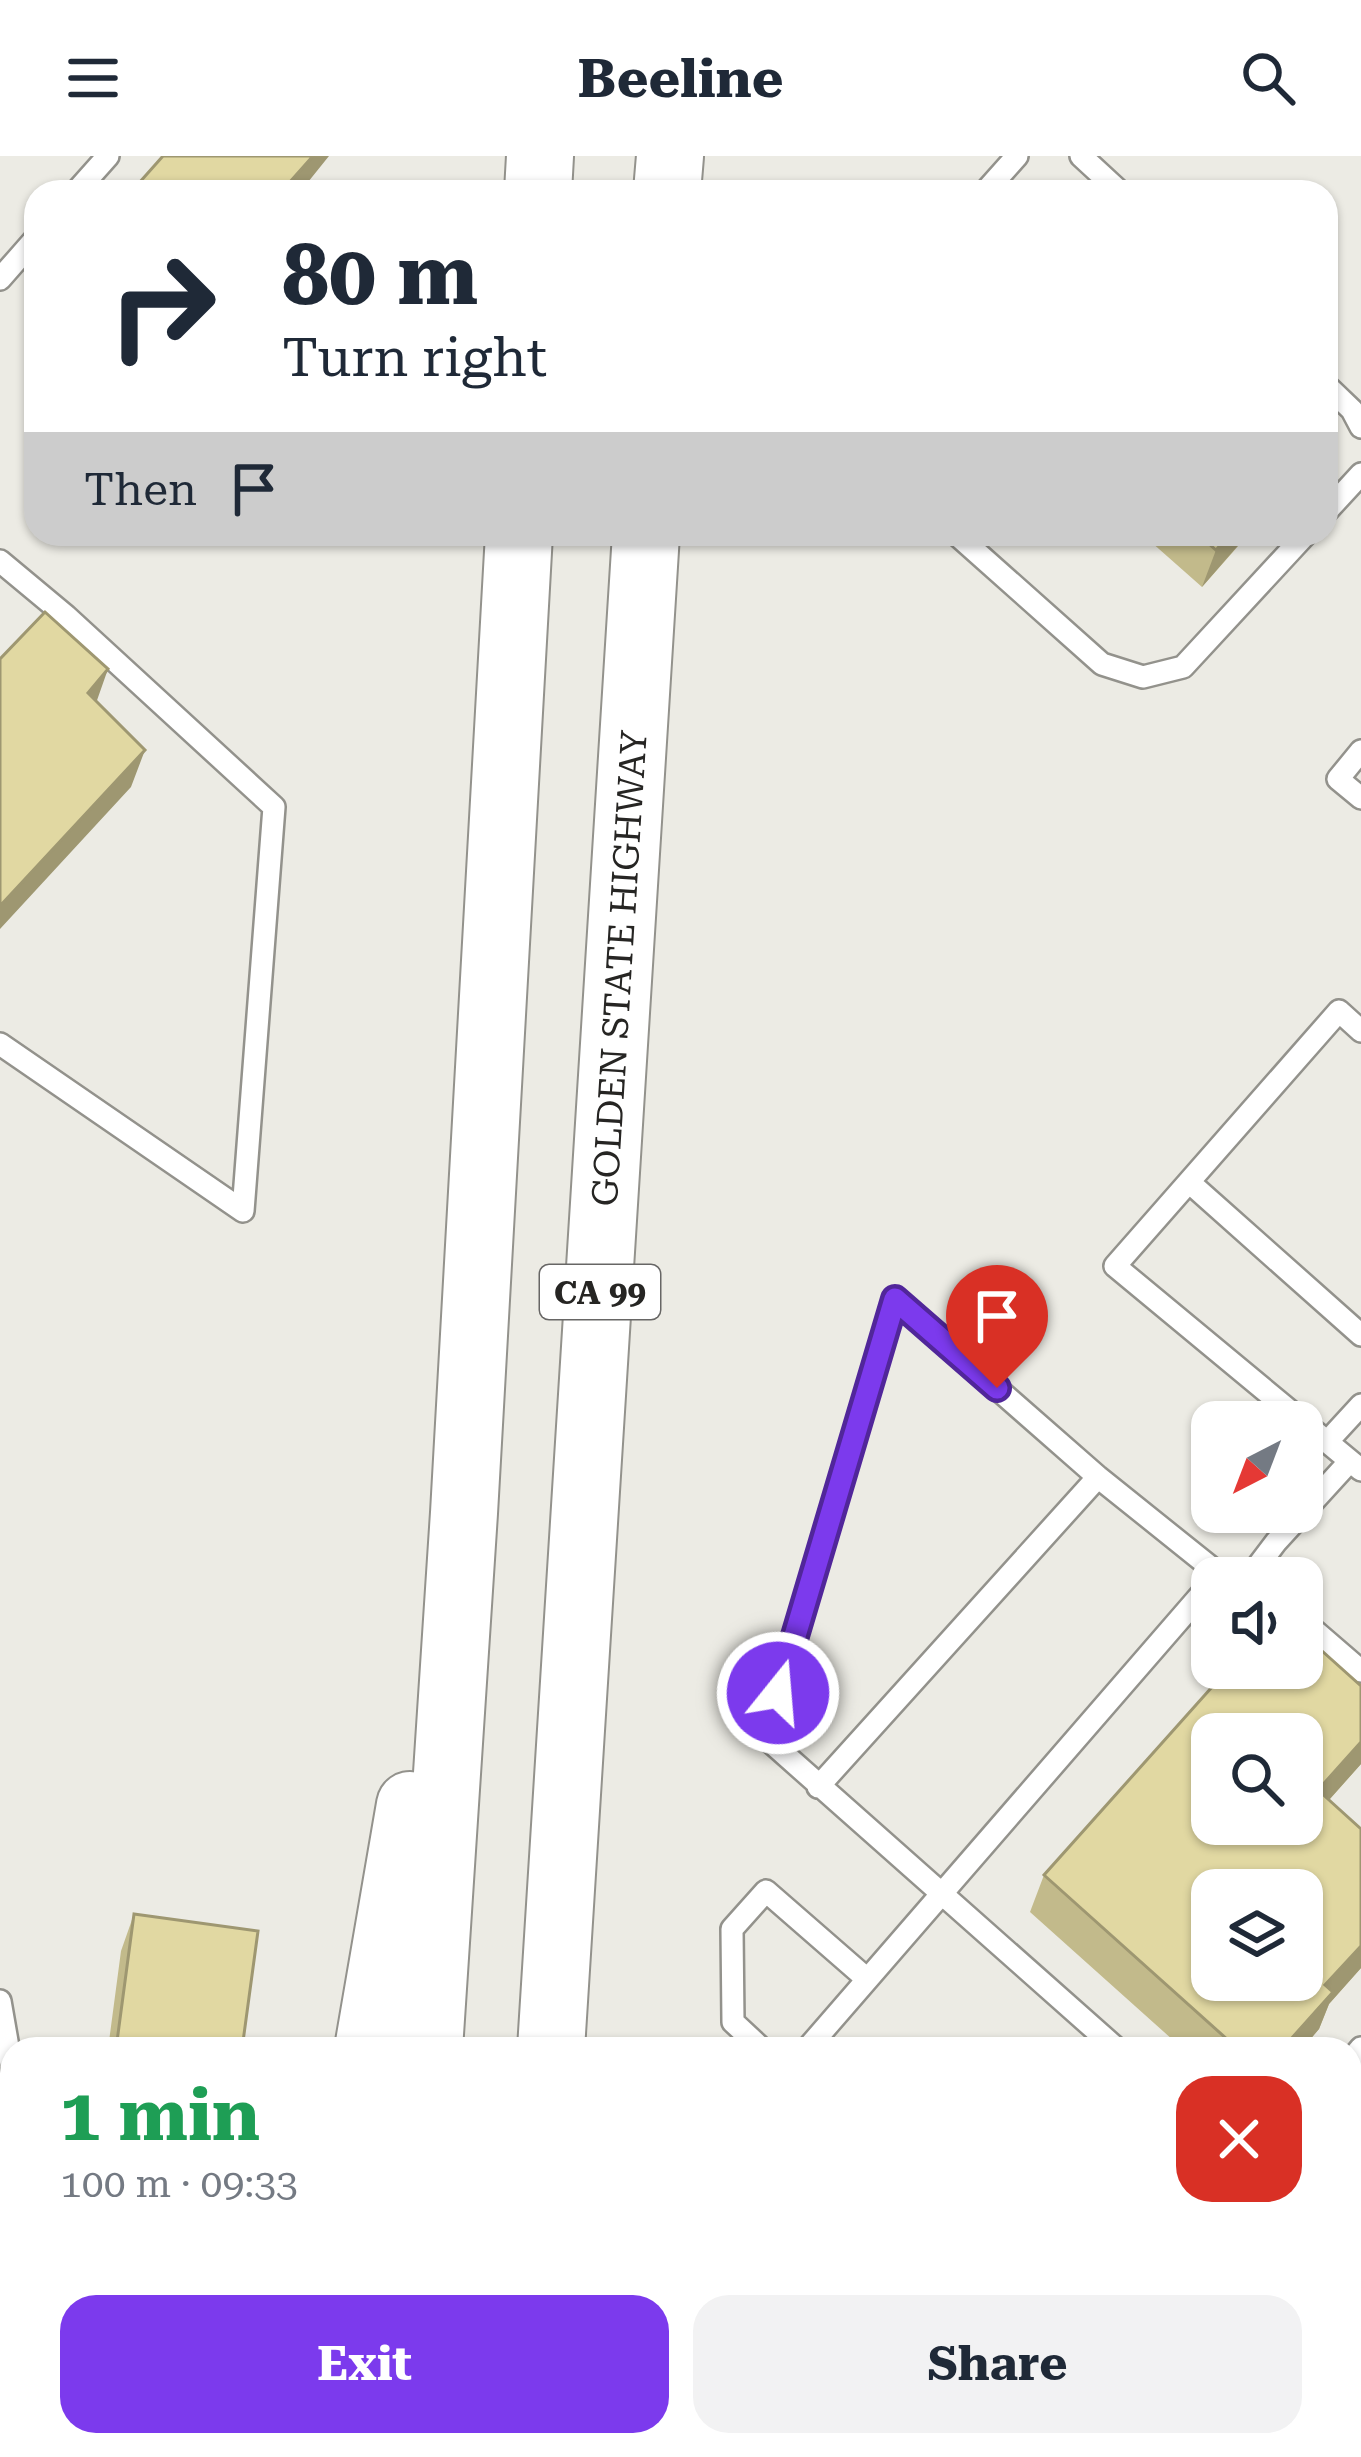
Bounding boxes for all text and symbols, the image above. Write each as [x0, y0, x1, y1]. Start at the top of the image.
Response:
icon: menu [60, 45, 126, 111]
icon: search [1235, 45, 1301, 111]
text: Beeline [577, 47, 784, 110]
text: 80 m [282, 226, 478, 324]
icon: right [84, 228, 240, 384]
text: Turn right [282, 326, 547, 389]
icon: arrive [221, 456, 287, 522]
text: Then [84, 463, 197, 516]
street label: GOLDEN STATE HIGHWAY [584, 728, 656, 1208]
road number: CA 99 [540, 1265, 660, 1319]
pin [946, 1265, 1048, 1388]
icon: arrive [964, 1283, 1030, 1349]
north arrow [1191, 1401, 1323, 1533]
map controls [1191, 1401, 1323, 2001]
button: sound [1191, 1557, 1323, 1689]
position arrow [715, 1630, 841, 1756]
button: search [1191, 1713, 1323, 1845]
button: layers [1191, 1869, 1323, 2001]
text: 1 min [60, 2073, 260, 2158]
button: close [1176, 2076, 1302, 2202]
text: 100 m · 09:33 [60, 2161, 298, 2207]
button: Exit [60, 2295, 669, 2433]
button: Share [693, 2295, 1302, 2433]

